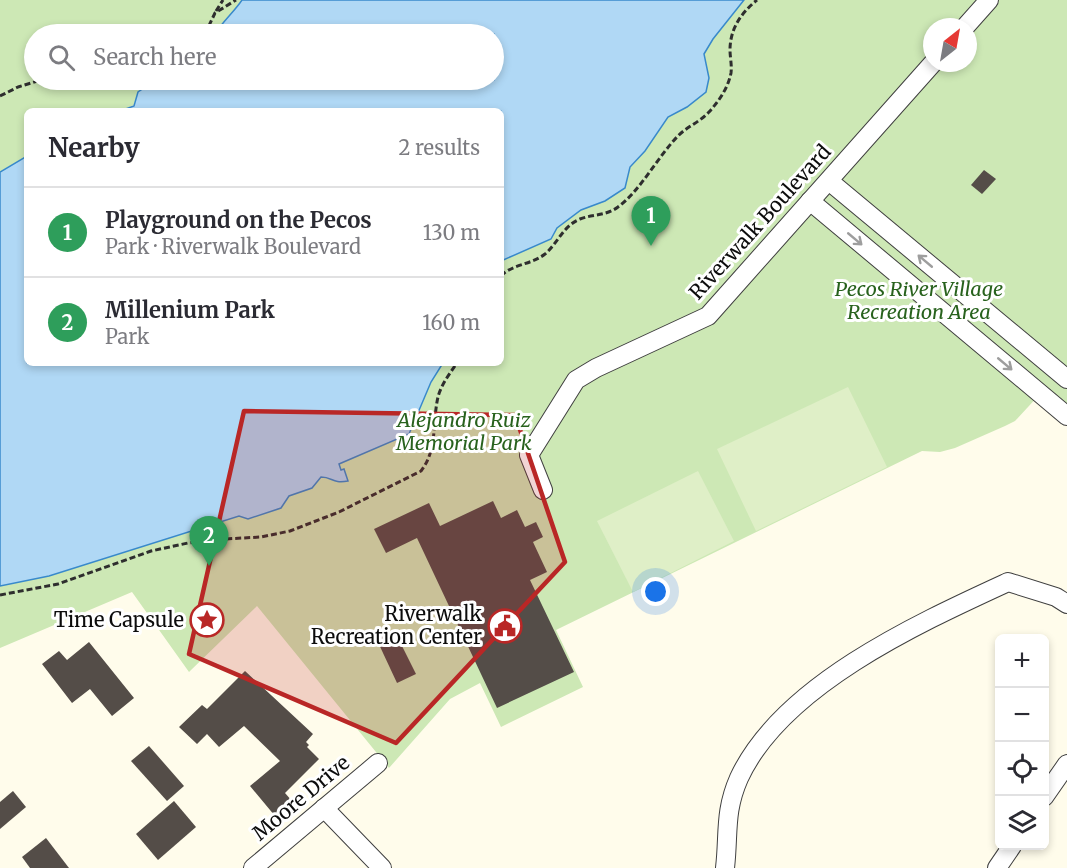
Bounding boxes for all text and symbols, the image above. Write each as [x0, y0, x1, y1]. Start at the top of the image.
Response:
north arrow [923, 18, 977, 72]
search box [24, 24, 504, 90]
icon: search [45, 41, 78, 74]
text: Search here [93, 43, 216, 71]
text: Nearby [48, 131, 140, 164]
text: 2 results [398, 135, 480, 160]
street label: Riverwalk Boulevard [684, 139, 836, 304]
pin: 1 [632, 196, 670, 246]
text: Playground on the Pecos [105, 206, 372, 234]
text: 1 [63, 220, 72, 245]
text: 130 m [423, 220, 480, 245]
one-way arrow [847, 232, 862, 246]
text: Park · Riverwalk Boulevard [105, 234, 361, 259]
one-way arrow [918, 254, 933, 268]
park label: Pecos River Village Recreation Area [835, 276, 1003, 324]
text: Millenium Park [105, 296, 275, 324]
text: 2 [62, 310, 73, 335]
text: 160 m [422, 310, 480, 335]
text: Park [105, 324, 149, 349]
one-way arrow [997, 357, 1012, 371]
park label: Alejandro Ruiz Memorial Park [395, 407, 532, 455]
pin: 2 [190, 516, 228, 566]
your location [641, 577, 670, 606]
place label: Riverwalk Recreation Center [311, 601, 482, 649]
place icon: Time Capsule [189, 602, 225, 638]
place label: Time Capsule [54, 607, 184, 632]
public building icon: Riverwalk Recreation Center [487, 608, 523, 644]
map controls [995, 634, 1049, 850]
button: + [995, 634, 1049, 688]
button: − [995, 688, 1049, 742]
button: locate [995, 742, 1049, 796]
street label: Moore Drive [247, 750, 354, 845]
button: layers [995, 796, 1049, 850]

